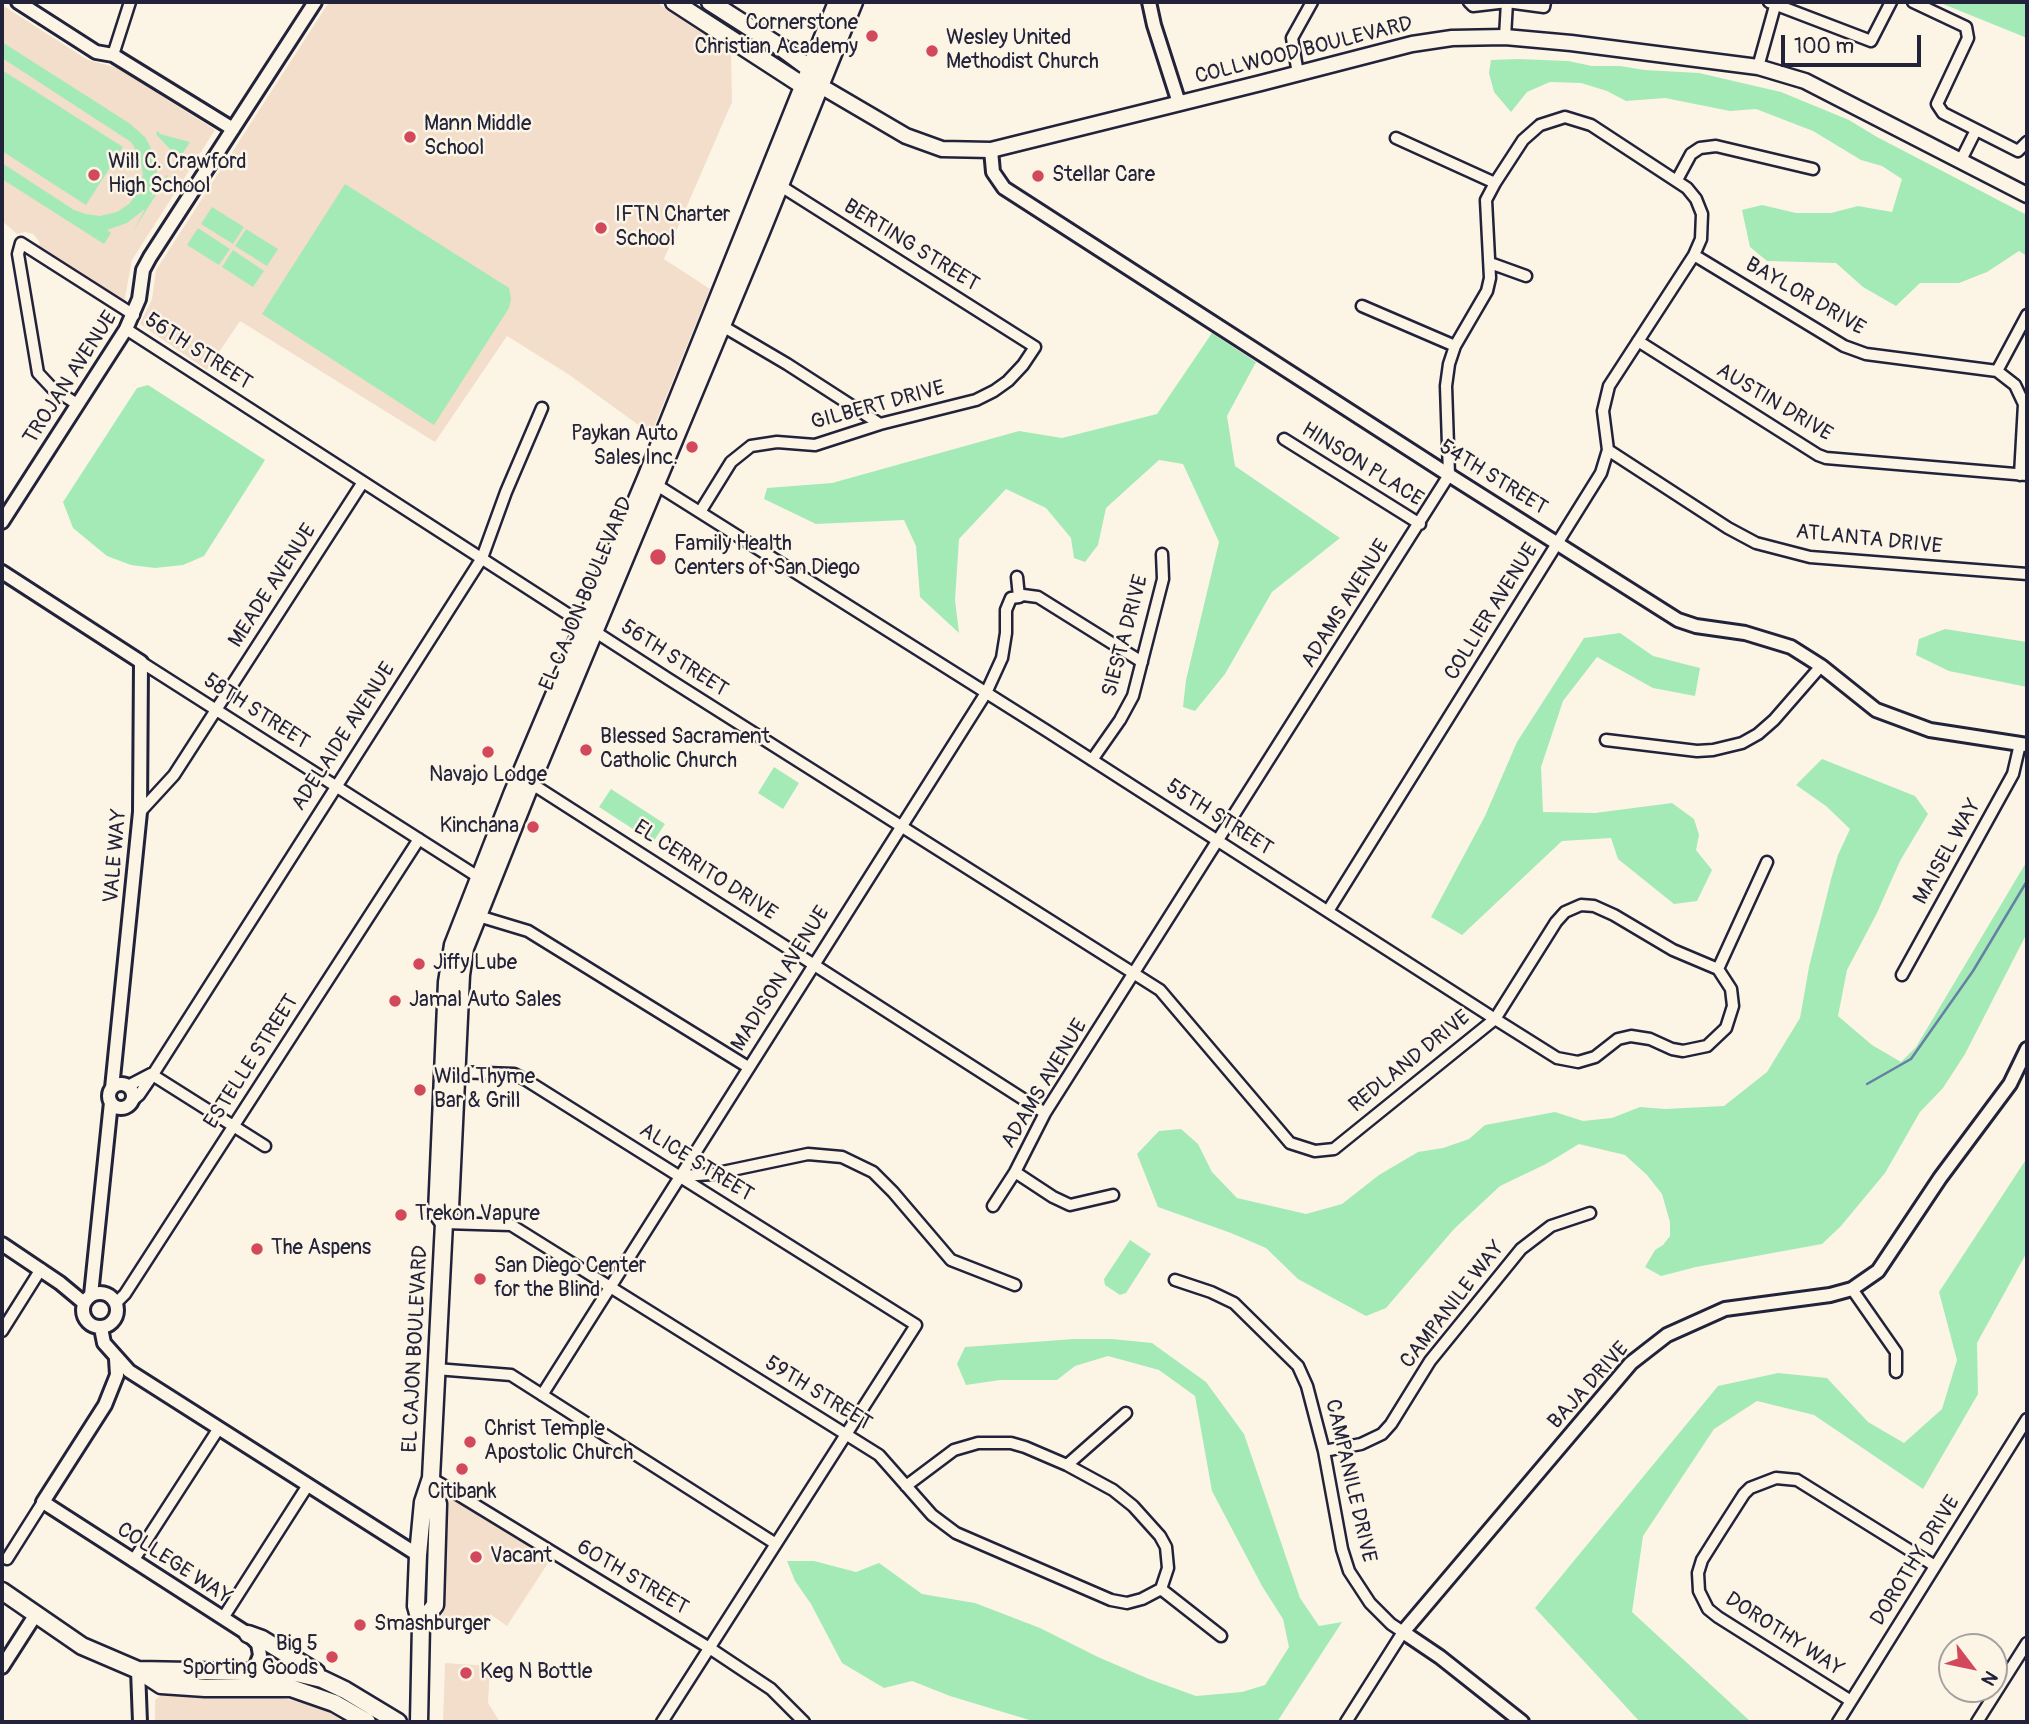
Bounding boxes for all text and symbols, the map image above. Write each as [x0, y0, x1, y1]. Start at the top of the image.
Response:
place label: Cornerstone Christian Academy [694, 11, 858, 61]
street label: COLLWOOD BOULEVARD [1193, 12, 1415, 90]
scale bar [1784, 21, 1924, 65]
place label: Wesley United Methodist Church [946, 26, 1099, 76]
marker: Cornerstone Christian Academy [864, 28, 880, 44]
text: 100 m [1794, 33, 1854, 60]
marker: Wesley United Methodist Church [924, 43, 940, 59]
place label: Mann Middle School [424, 112, 531, 162]
marker: Mann Middle School [402, 129, 418, 145]
place label: Will C. Crawford High School [108, 150, 247, 200]
place label: Stellar Care [1052, 163, 1155, 189]
marker: Will C. Crawford High School [86, 167, 102, 183]
marker: Stellar Care [1030, 168, 1046, 184]
street label: BERTING STREET [839, 194, 983, 298]
place label: IFTN Charter School [615, 203, 730, 253]
marker: IFTN Charter School [593, 220, 609, 236]
street label: BAYLOR DRIVE [1741, 252, 1869, 342]
street label: TROJAN AVENUE [19, 307, 123, 449]
street label: 56TH STREET [140, 308, 256, 396]
street label: AUSTIN DRIVE [1711, 359, 1837, 447]
street label: GILBERT DRIVE [808, 376, 948, 436]
street label: HINSON PLACE [1297, 418, 1427, 512]
place label: Paykan Auto Sales Inc. [571, 422, 678, 472]
street label: 54TH STREET [1434, 435, 1552, 521]
marker: Paykan Auto Sales Inc. [684, 439, 700, 455]
street label: EL CAJON BOULEVARD [535, 493, 639, 695]
street label: MEADE AVENUE [224, 520, 322, 652]
street label: ATLANTA DRIVE [1794, 520, 1944, 560]
place label: Family Health Centers of San Diego [674, 532, 860, 582]
street label: ADAMS AVENUE [1297, 535, 1395, 673]
street label: COLLIER AVENUE [1440, 539, 1544, 685]
marker: Family Health Centers of San Diego [648, 547, 668, 567]
street label: SIESTA DRIVE [1098, 572, 1154, 700]
street label: 56TH STREET [616, 615, 732, 703]
street label: ADELAIDE AVENUE [287, 658, 401, 816]
street label: 58TH STREET [198, 668, 314, 756]
place label: Blessed Sacrament Catholic Church [600, 725, 770, 775]
marker: Blessed Sacrament Catholic Church [578, 742, 594, 758]
marker: Navajo Lodge [480, 744, 496, 760]
place label: Navajo Lodge [429, 763, 547, 789]
street label: 55TH STREET [1161, 774, 1277, 862]
street label: MAISEL WAY [1909, 795, 1987, 909]
street label: VALE WAY [99, 808, 133, 904]
place label: Kinchana [440, 814, 519, 840]
street label: EL CERRITO DRIVE [629, 815, 781, 927]
marker: Kinchana [525, 819, 541, 835]
street label: MADISON AVENUE [726, 902, 836, 1056]
place label: Jiffy Lube [433, 951, 517, 977]
marker: Jiffy Lube [411, 956, 427, 972]
place label: Jamal Auto Sales [409, 988, 561, 1014]
street label: ESTELLE STREET [199, 990, 305, 1134]
marker: Jamal Auto Sales [387, 993, 403, 1009]
street label: REDLAND DRIVE [1344, 1006, 1476, 1118]
street label: ADAMS AVENUE [997, 1015, 1093, 1153]
place label: Wild Thyme Bar & Grill [434, 1065, 535, 1115]
marker: Wild Thyme Bar & Grill [412, 1082, 428, 1098]
street label: ALICE STREET [634, 1118, 758, 1208]
place label: Trekon Vapure [415, 1202, 540, 1228]
marker: Trekon Vapure [393, 1207, 409, 1223]
place label: The Aspens [271, 1236, 371, 1262]
street label: CAMPANILE WAY [1395, 1236, 1511, 1374]
marker: The Aspens [249, 1241, 265, 1257]
street label: EL CAJON BOULEVARD [398, 1245, 434, 1453]
place label: San Diego Center for the Blind [494, 1254, 646, 1304]
marker: San Diego Center for the Blind [472, 1271, 488, 1287]
street label: BAJA DRIVE [1543, 1337, 1635, 1435]
street label: 59TH STREET [760, 1351, 876, 1437]
street label: CAMPANILE DRIVE [1319, 1397, 1381, 1565]
place label: Christ Temple Apostolic Church [484, 1417, 633, 1467]
marker: Christ Temple Apostolic Church [462, 1434, 478, 1450]
marker: Citibank [454, 1461, 470, 1477]
place label: Citibank [428, 1480, 496, 1506]
street label: DOROTHY DRIVE [1866, 1491, 1966, 1631]
street label: COLLEGE WAY [112, 1517, 236, 1611]
street label: 60TH STREET [572, 1535, 692, 1621]
place label: Vacant [490, 1544, 552, 1570]
marker: Vacant [468, 1549, 484, 1565]
street label: DOROTHY WAY [1720, 1587, 1848, 1683]
place label: Smashburger [374, 1612, 491, 1638]
marker: Smashburger [352, 1617, 368, 1633]
place label: Big 5 Sporting Goods [182, 1632, 318, 1682]
north arrow [1938, 1633, 2008, 1703]
marker: Big 5 Sporting Goods [324, 1649, 340, 1665]
place label: Keg N Bottle [480, 1660, 592, 1686]
marker: Keg N Bottle [458, 1665, 474, 1681]
text: N [1976, 1666, 2003, 1690]

